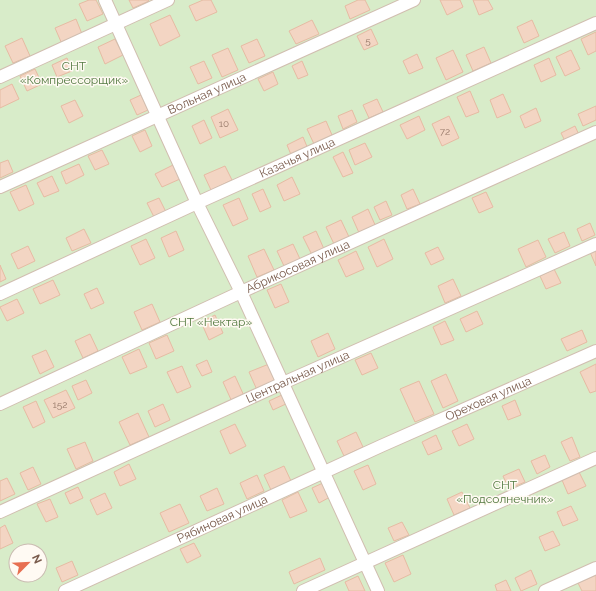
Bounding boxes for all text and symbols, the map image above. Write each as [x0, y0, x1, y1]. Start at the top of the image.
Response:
house number: 5 [365, 35, 371, 46]
park label: СНТ «Компрессорщик» [20, 59, 128, 87]
street label: Вольная улица [166, 70, 248, 117]
house number: 10 [219, 118, 229, 129]
house number: 72 [440, 126, 450, 137]
street label: Казачья улица [257, 135, 337, 181]
street label: Абрикосовая улица [244, 237, 352, 296]
park label: СНТ «Нектар» [170, 315, 252, 329]
street label: Центральная улица [244, 347, 351, 406]
street label: Ореховая улица [443, 373, 533, 424]
house number: 152 [53, 399, 67, 410]
park label: СНТ «Подсолнечник» [456, 478, 554, 506]
street label: Рябиновая улица [175, 492, 270, 546]
north arrow [8, 543, 48, 583]
text: N [29, 553, 44, 566]

